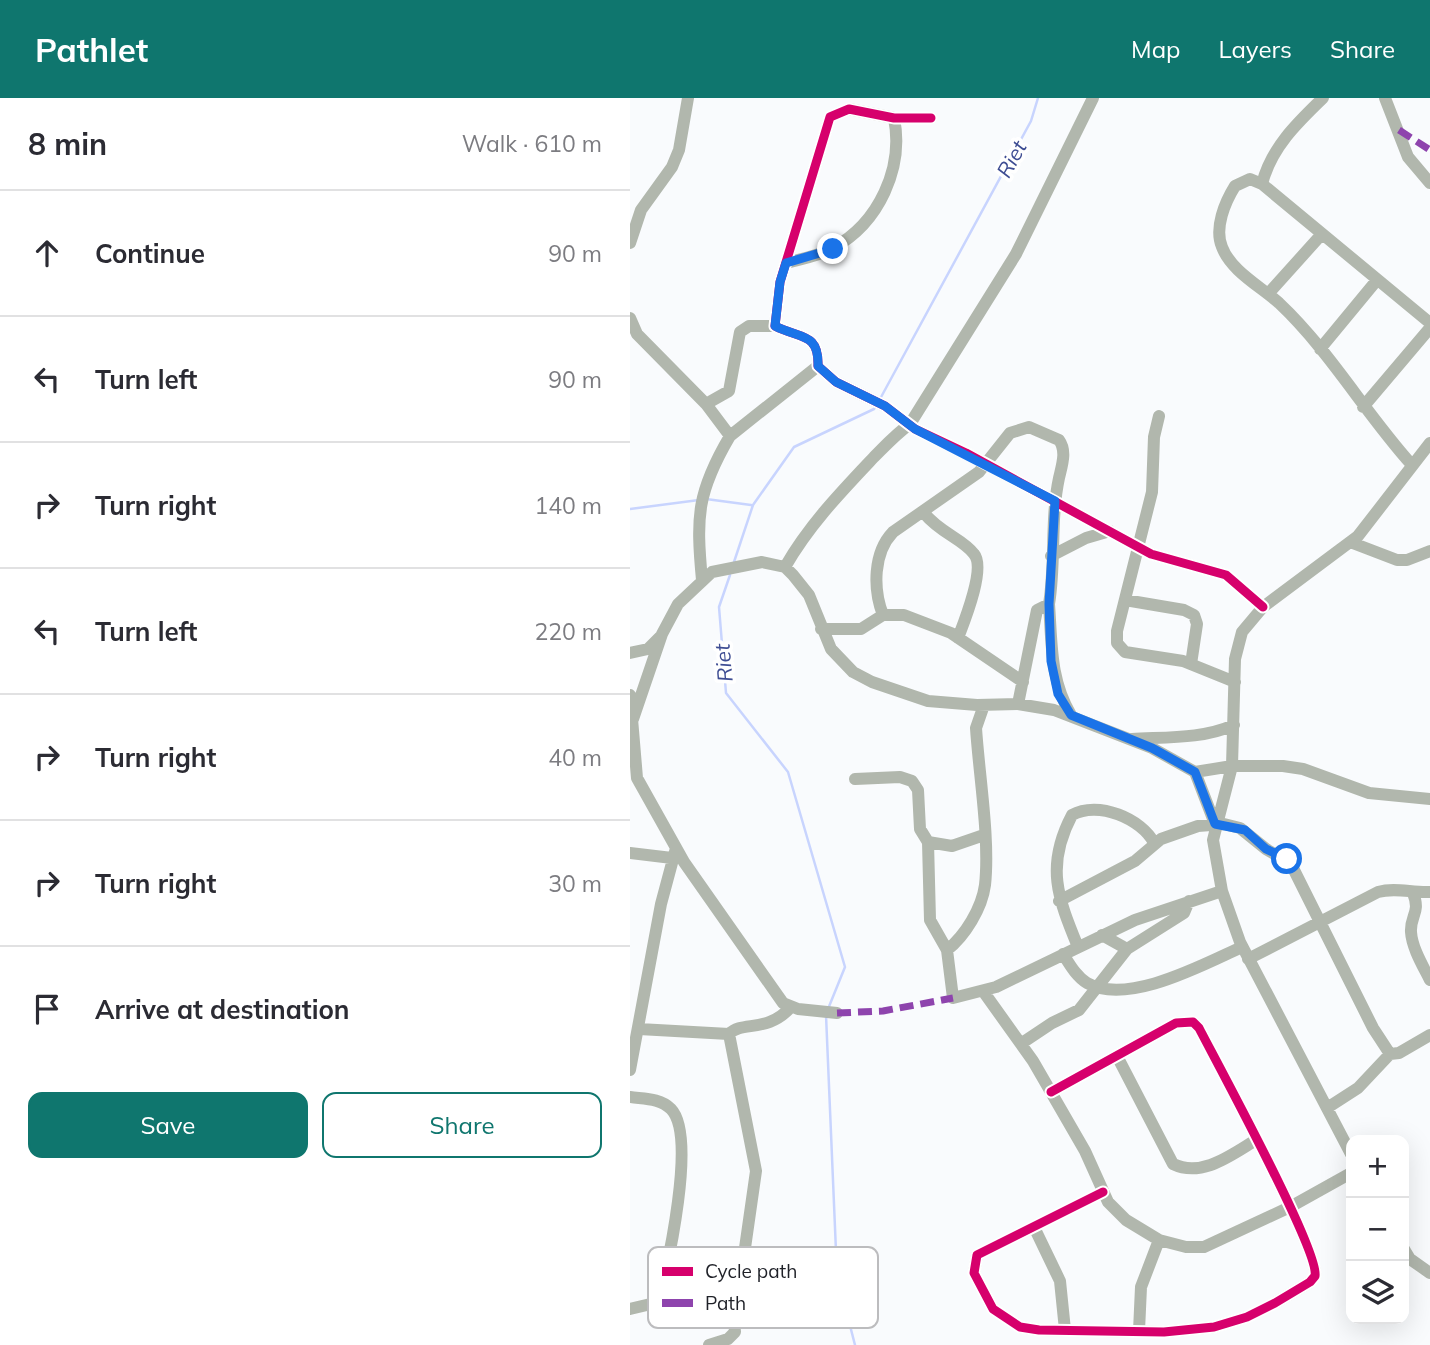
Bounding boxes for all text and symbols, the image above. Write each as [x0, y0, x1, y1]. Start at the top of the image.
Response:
text: Pathlet [35, 29, 148, 70]
text: Map [1131, 34, 1180, 64]
text: Layers [1218, 34, 1292, 64]
text: Share [1330, 34, 1395, 64]
text: 8 min [28, 125, 107, 163]
text: Walk · 610 m [462, 129, 602, 158]
water label: Riet [990, 135, 1032, 182]
route end [817, 233, 848, 264]
icon: ahead [28, 234, 66, 272]
text: Continue [95, 237, 205, 270]
text: 90 m [548, 239, 602, 268]
icon: left [28, 360, 66, 398]
text: Turn left [95, 363, 197, 396]
text: 90 m [548, 365, 602, 394]
icon: right [28, 486, 66, 524]
text: Turn right [95, 489, 216, 522]
text: 140 m [534, 491, 602, 520]
icon: left [28, 612, 66, 650]
text: Turn left [95, 615, 197, 648]
text: 220 m [534, 617, 602, 646]
water label: Riet [708, 642, 738, 683]
icon: right [28, 738, 66, 776]
text: Turn right [95, 741, 216, 774]
text: 40 m [548, 743, 602, 772]
route start [1271, 843, 1302, 874]
icon: right [28, 864, 66, 902]
text: Turn right [95, 867, 216, 900]
text: 30 m [548, 869, 602, 898]
icon: arrive [28, 990, 66, 1028]
text: Arrive at destination [95, 993, 350, 1026]
button: Save [28, 1092, 308, 1158]
button: Share [322, 1092, 602, 1158]
map controls [1346, 1135, 1409, 1324]
button: + [1346, 1135, 1409, 1198]
button: − [1346, 1198, 1409, 1261]
legend [648, 1247, 878, 1328]
text: Cycle path [705, 1259, 797, 1283]
button: layers [1346, 1261, 1409, 1324]
text: Path [705, 1291, 746, 1315]

